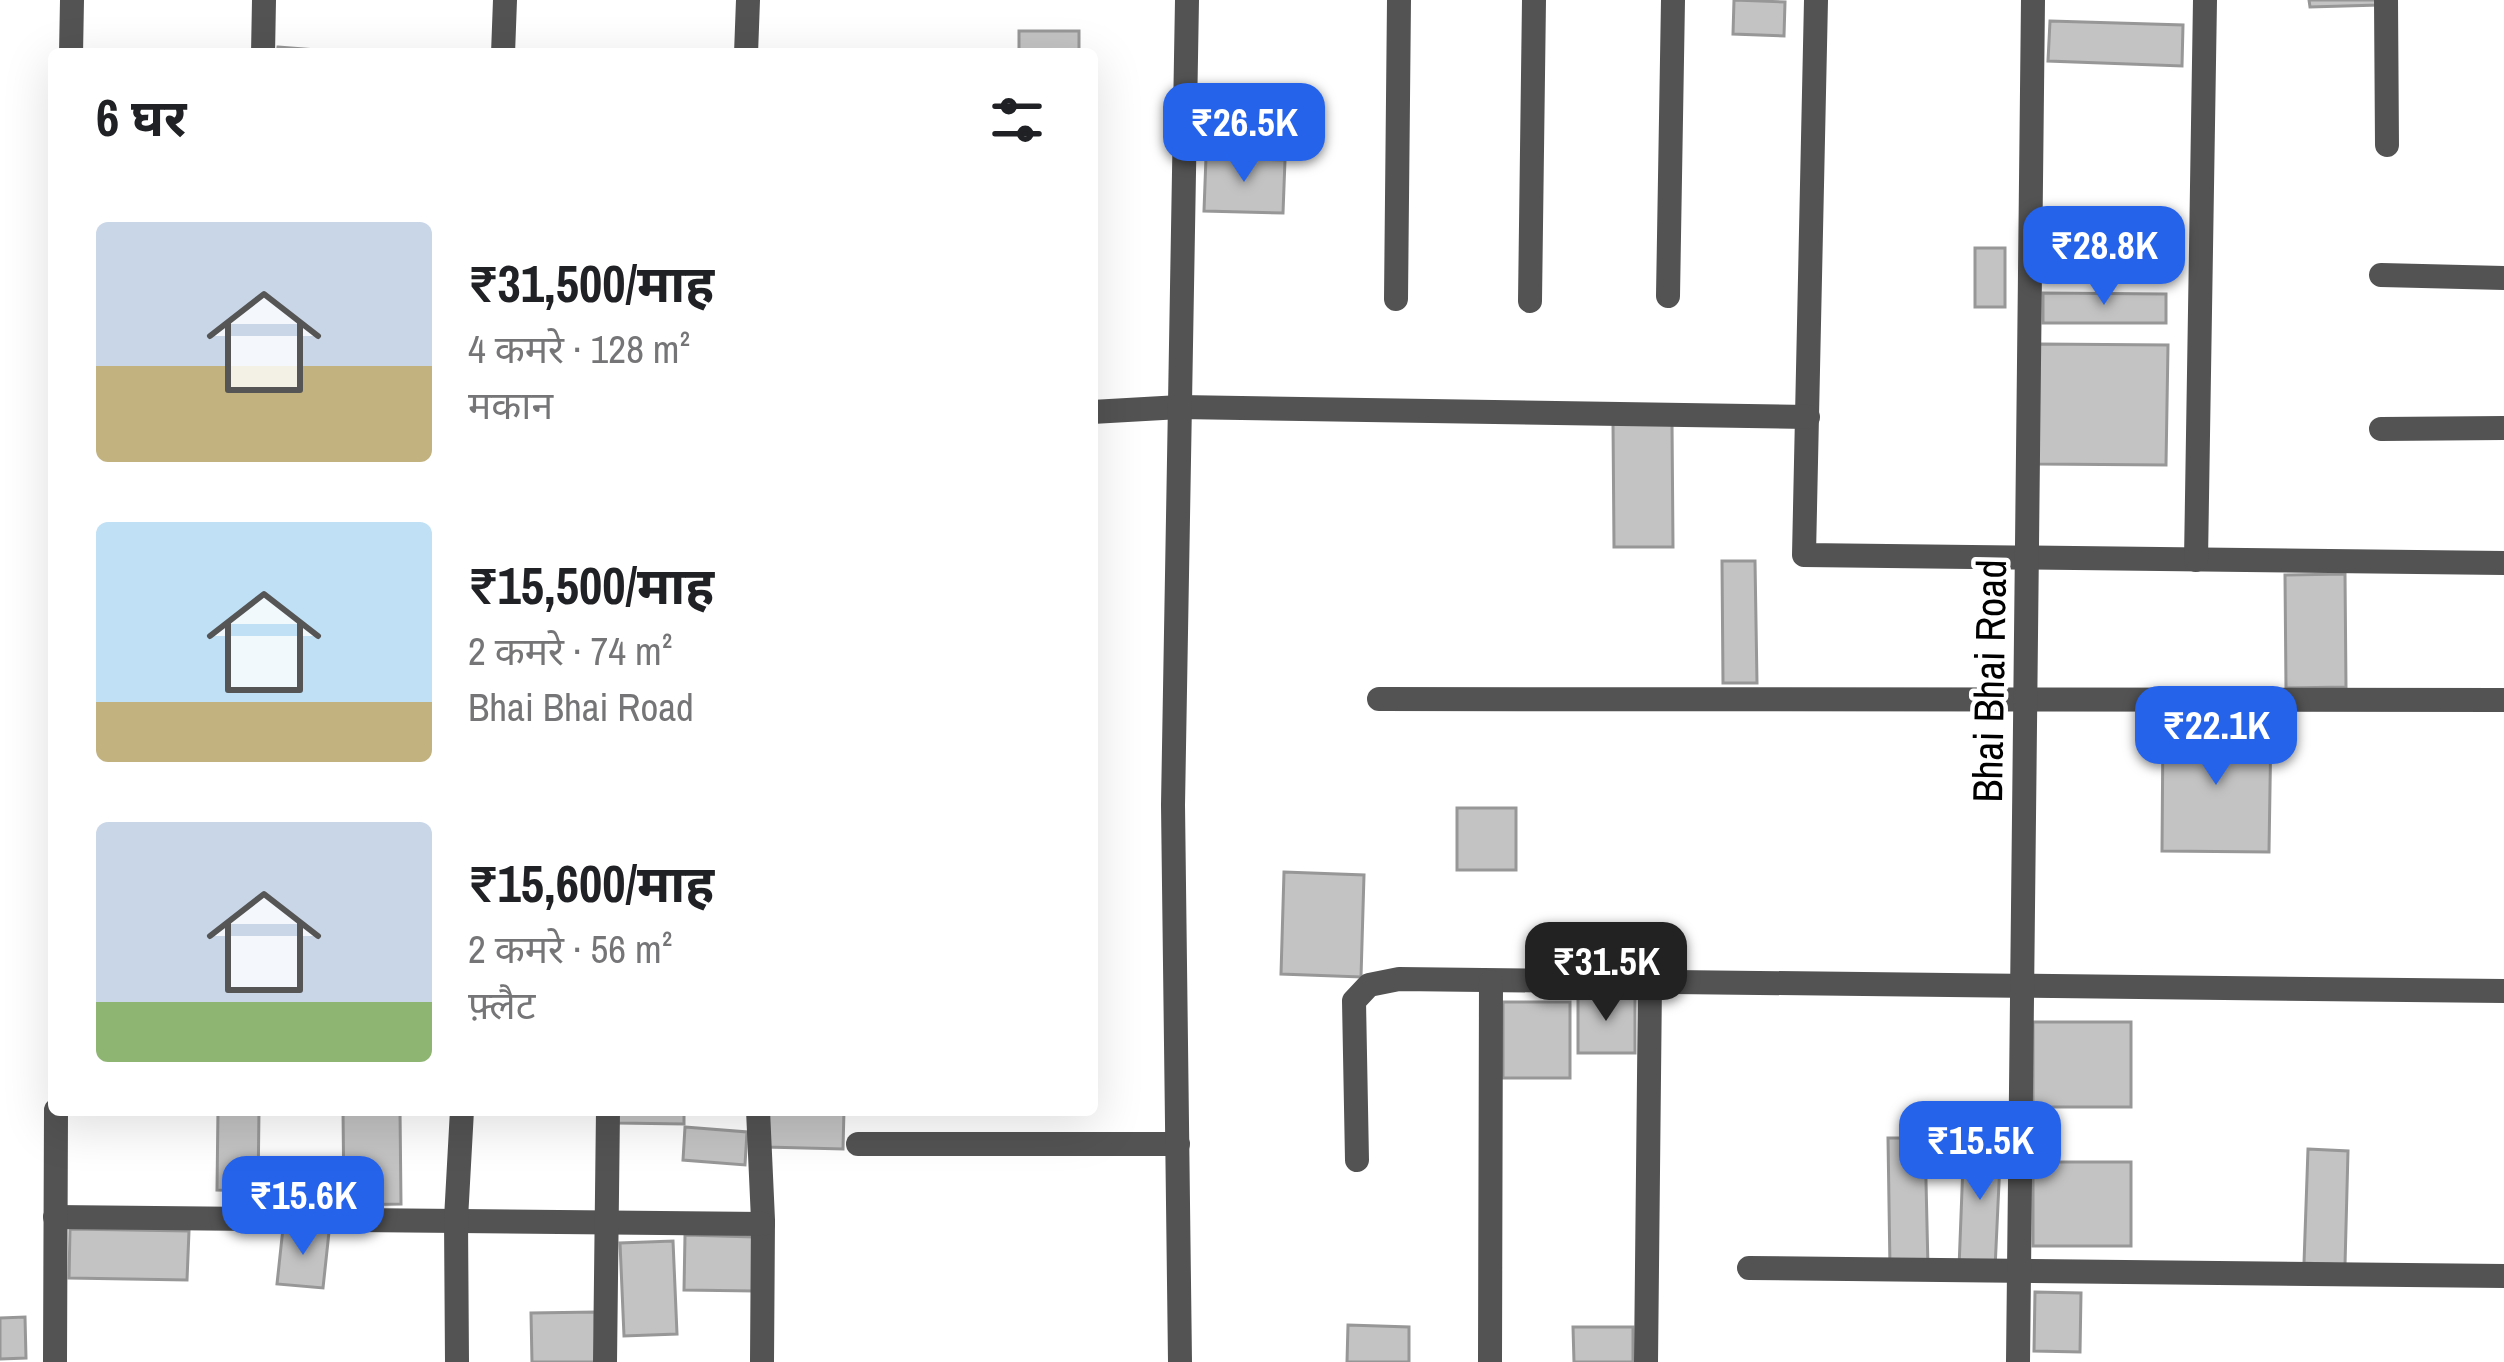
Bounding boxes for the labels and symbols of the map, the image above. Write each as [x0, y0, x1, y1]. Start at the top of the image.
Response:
pin: ₹26.5K [1146, 83, 1342, 185]
pin: ₹28.8K [2006, 206, 2202, 308]
street label: Bhai Bhai Road [1959, 559, 2019, 803]
pin: ₹22.1K [2118, 686, 2314, 788]
pin: ₹31.5K [1508, 922, 1704, 1024]
pin: ₹15.5K [1882, 1101, 2078, 1203]
pin: ₹15.6K [205, 1156, 401, 1258]

